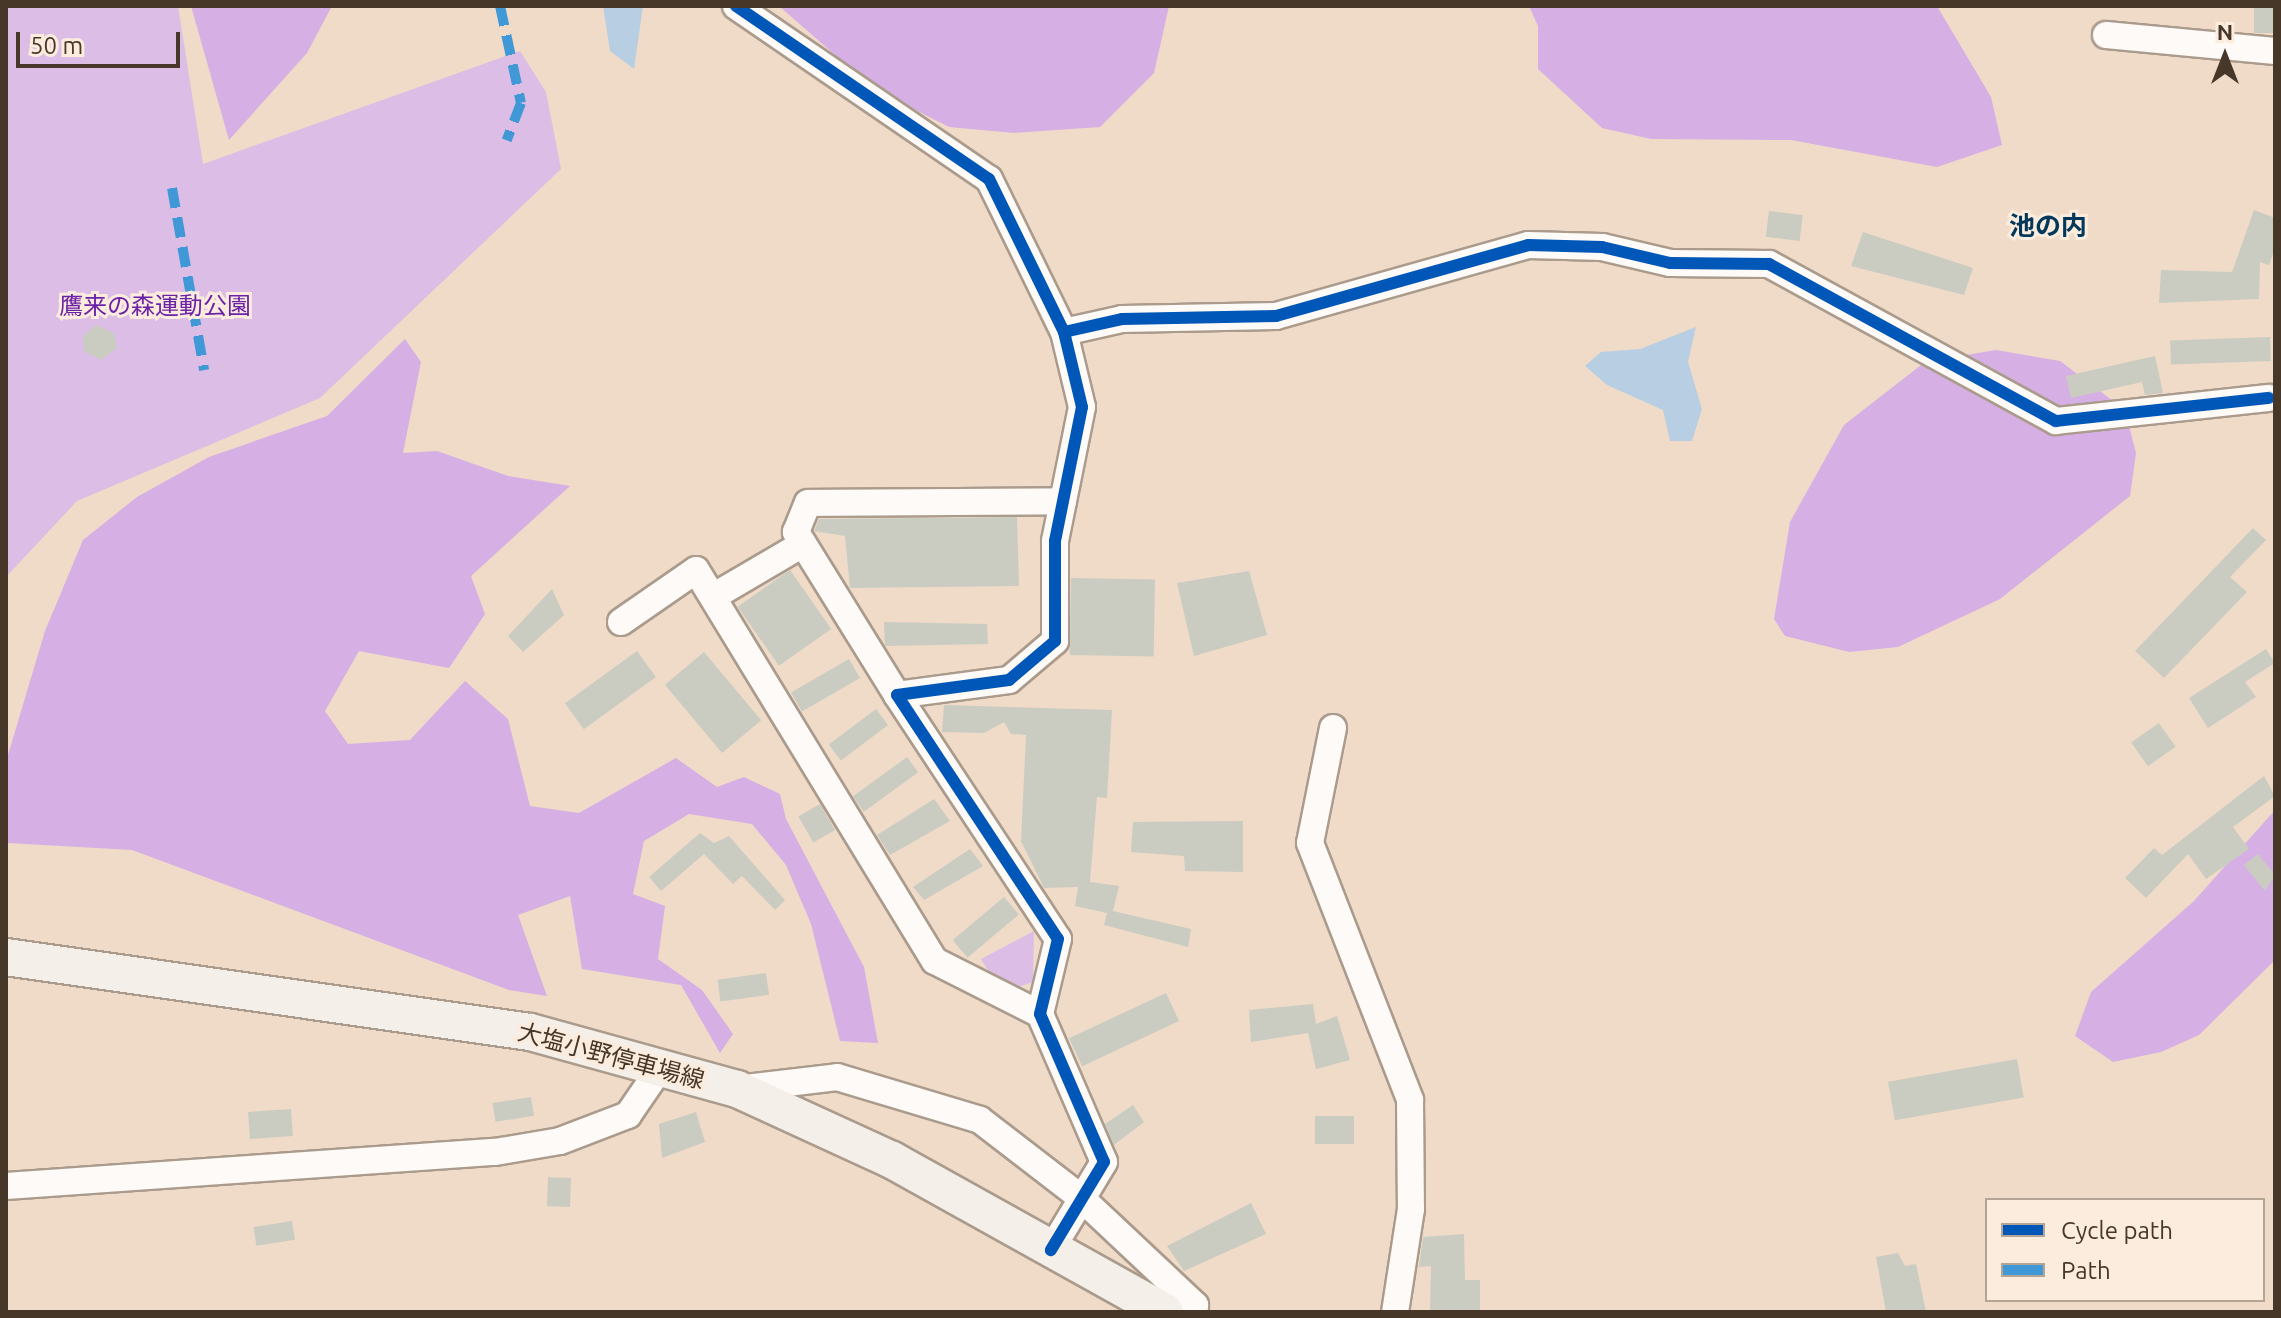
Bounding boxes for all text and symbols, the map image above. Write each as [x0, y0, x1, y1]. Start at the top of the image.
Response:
scale bar [20, 16, 184, 66]
north arrow [2185, 16, 2265, 96]
text: N [2217, 19, 2233, 44]
text: 50 m [30, 32, 83, 59]
district label: 池の内 [2009, 210, 2087, 242]
park label: 鷹来の森運動公園 [59, 292, 251, 320]
street label: 大塩小野停車場線 [515, 1017, 707, 1095]
legend [1985, 1198, 2265, 1302]
text: Cycle path [2061, 1217, 2173, 1244]
text: Path [2061, 1257, 2111, 1284]

